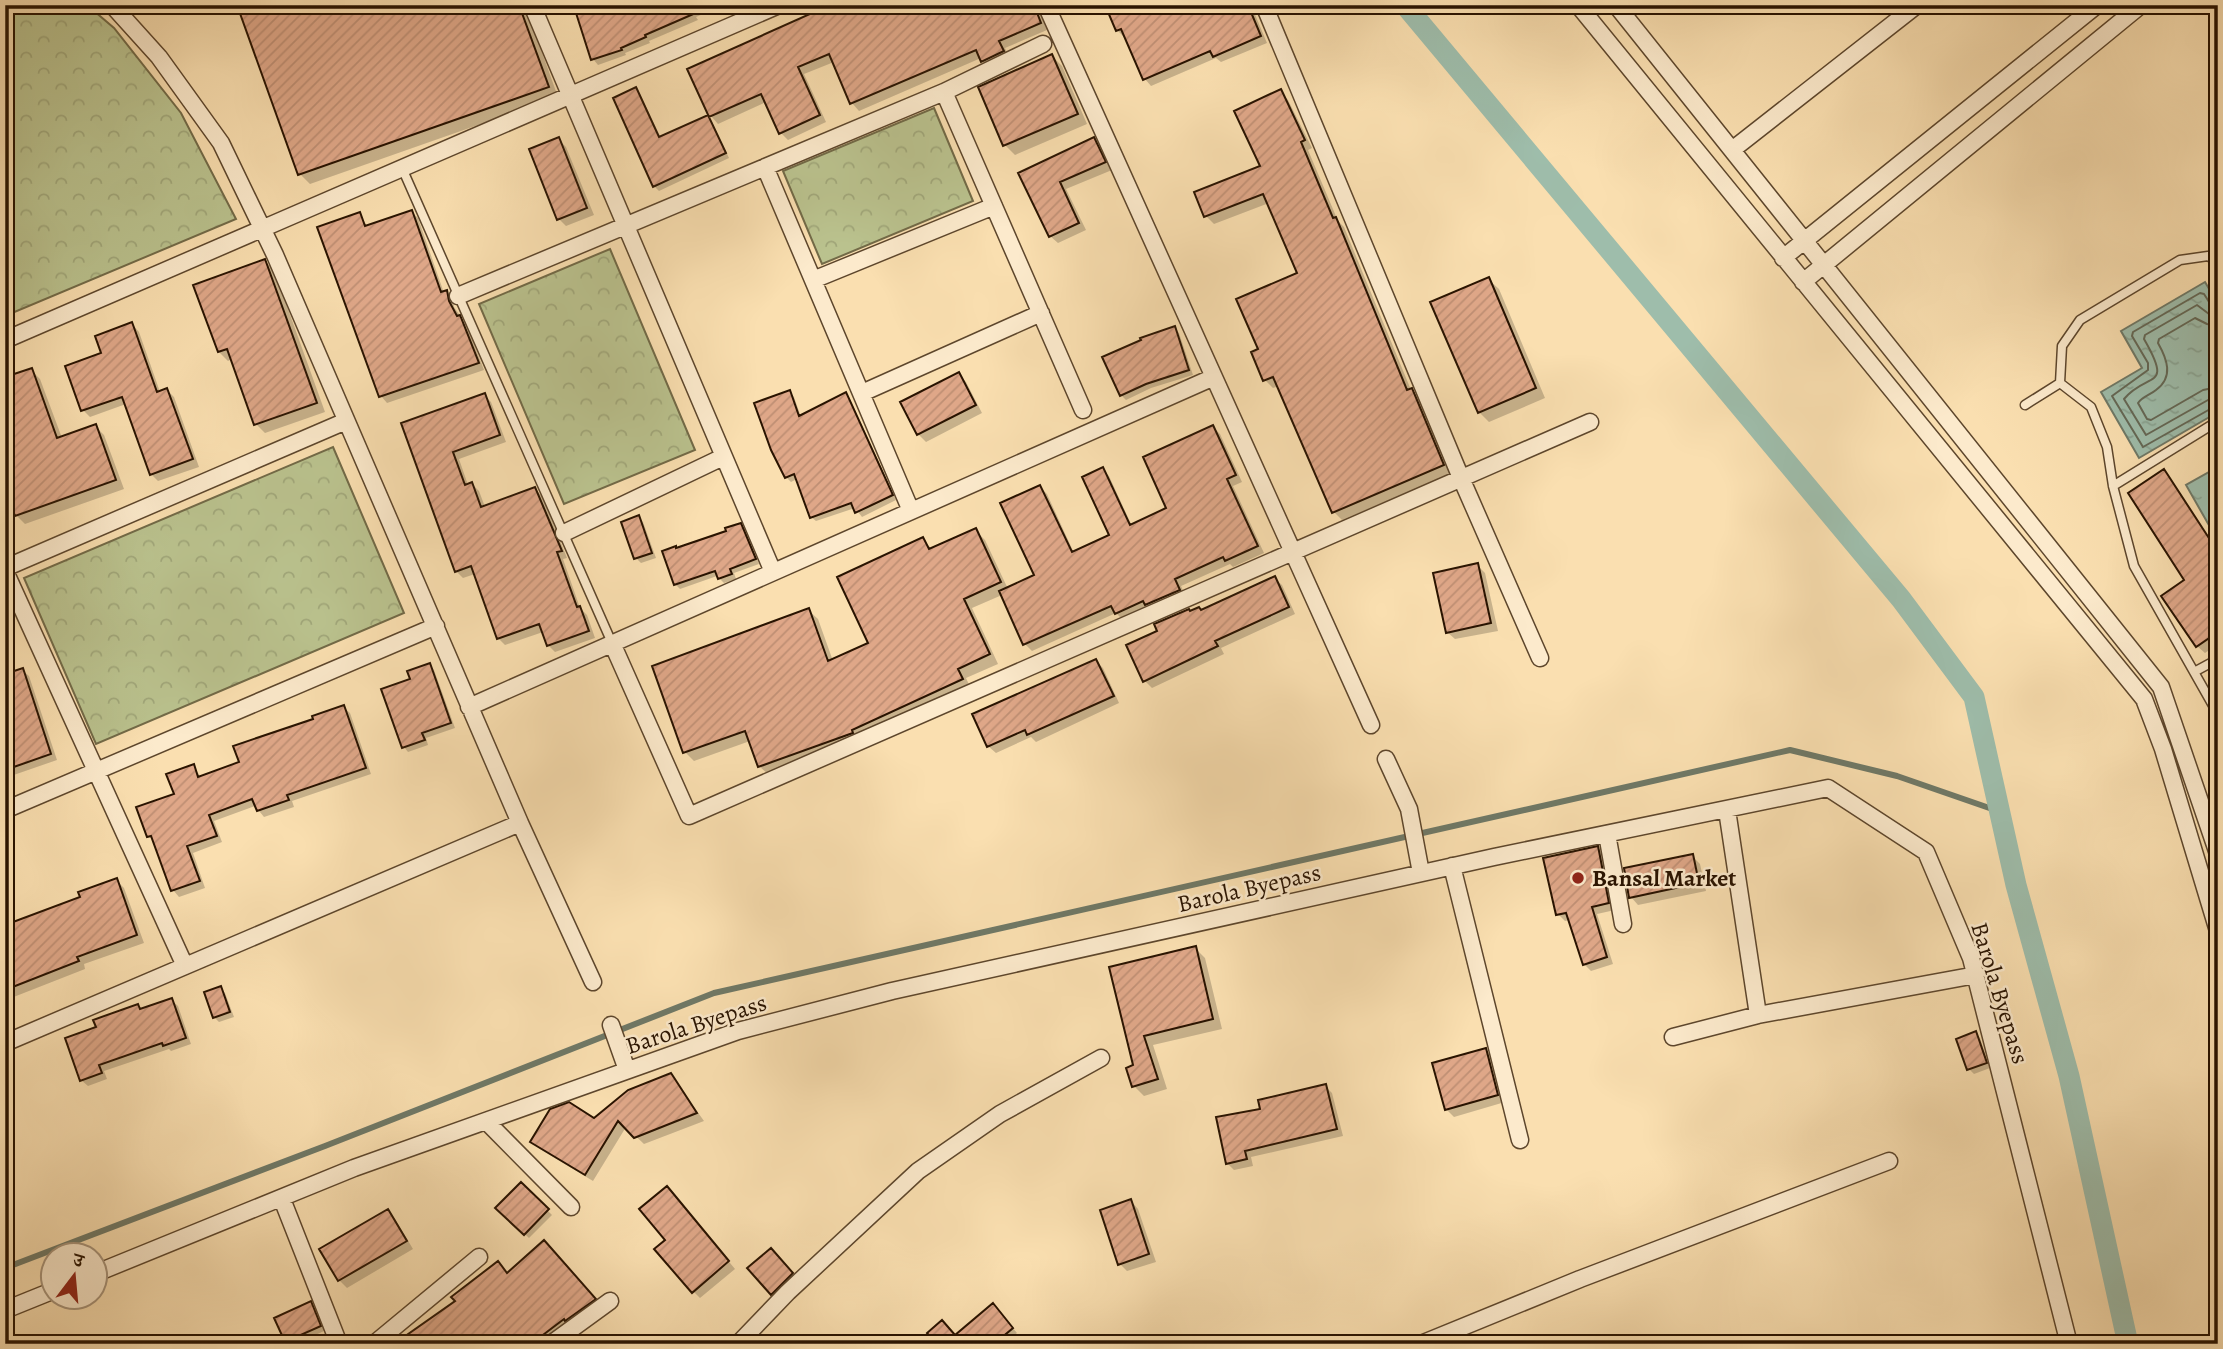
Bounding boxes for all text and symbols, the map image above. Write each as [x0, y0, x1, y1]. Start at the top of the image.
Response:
street label: Barola Byepass [1174, 856, 1324, 920]
place label: Bansal Market [1592, 862, 1736, 894]
marker: Bansal Market [1570, 870, 1586, 886]
street label: Barola Byepass [1963, 918, 2037, 1068]
street label: Barola Byepass [621, 986, 771, 1062]
north arrow [38, 1240, 108, 1310]
text: उ [68, 1246, 88, 1275]

